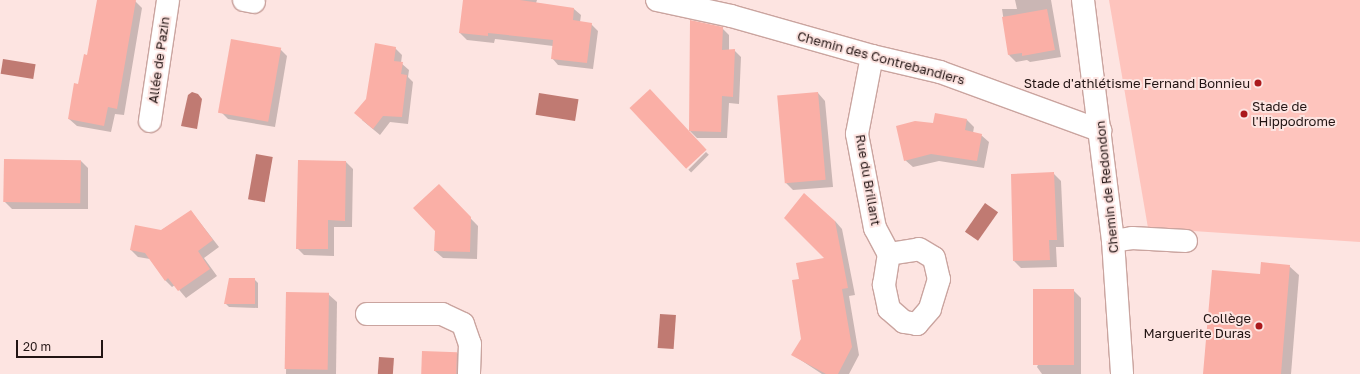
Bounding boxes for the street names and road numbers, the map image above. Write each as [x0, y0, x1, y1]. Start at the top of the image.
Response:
street label: Allée de Pazin [145, 16, 173, 104]
street label: Chemin des Contrebandiers [796, 28, 966, 88]
street label: Chemin de Redondon [1092, 120, 1122, 254]
street label: Rue du Brillant [852, 133, 884, 227]

